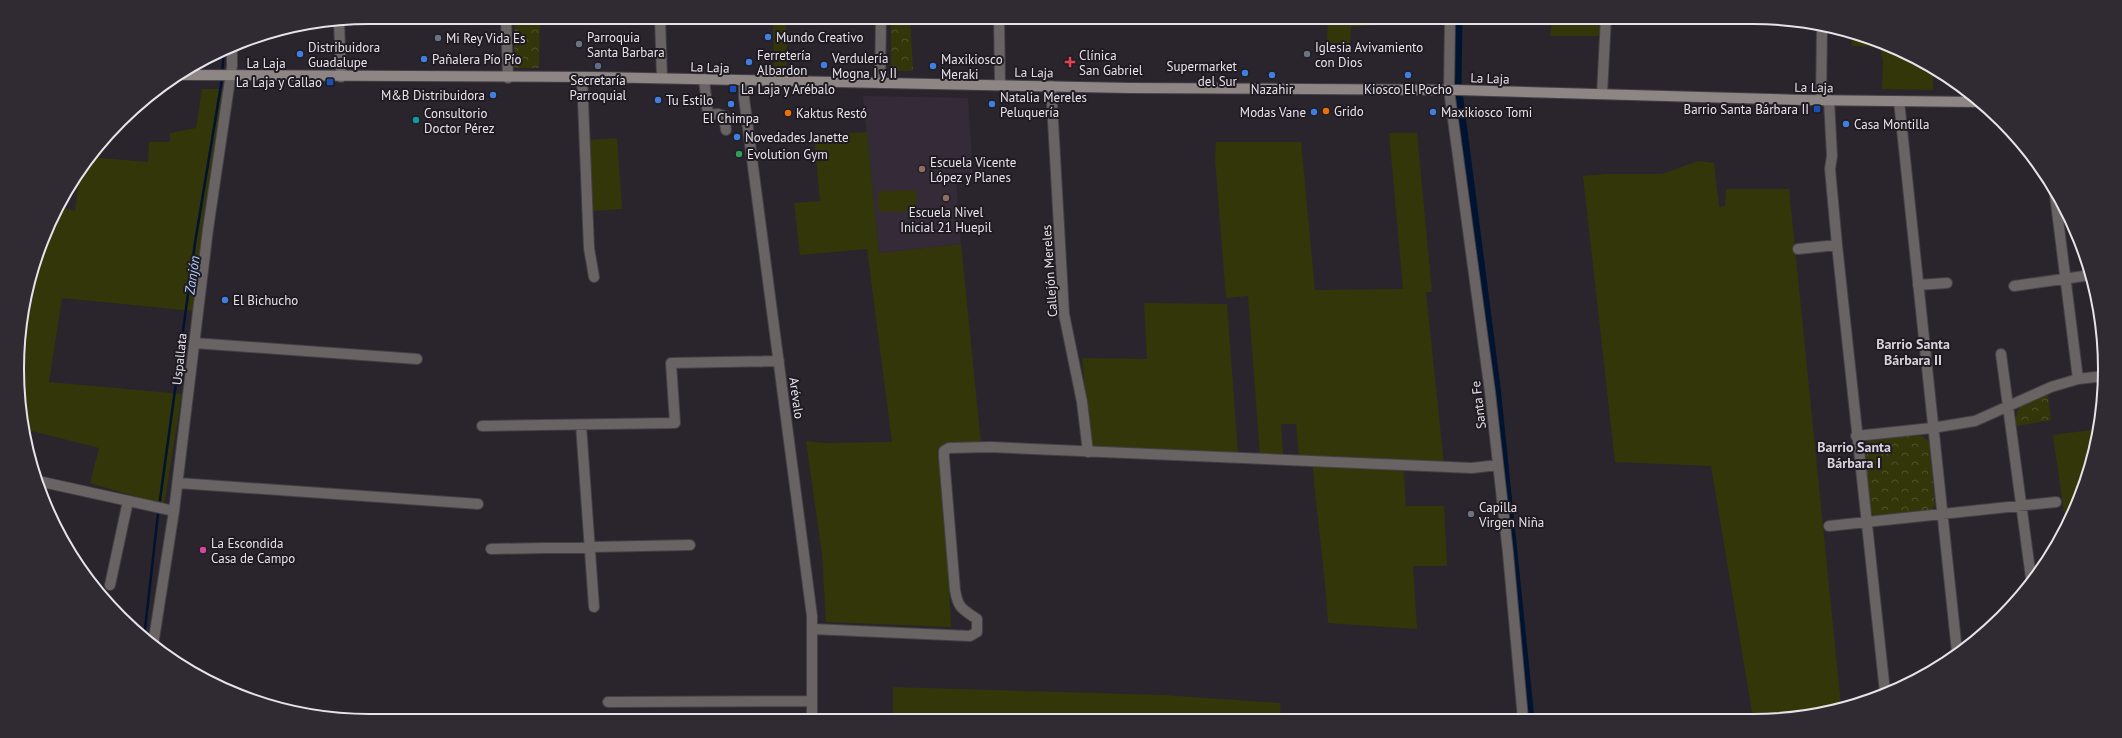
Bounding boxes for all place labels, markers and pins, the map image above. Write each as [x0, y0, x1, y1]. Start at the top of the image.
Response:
place label: Parroquia Santa Barbara [587, 29, 665, 61]
place label: Mundo Creativo [776, 29, 864, 46]
place label: Mi Rey Vida Es [446, 30, 526, 47]
marker: Mundo Creativo [763, 32, 773, 42]
marker: Mi Rey Vida Es [433, 33, 443, 43]
place label: Distribuidora Guadalupe [308, 39, 380, 71]
marker: Parroquia Santa Barbara [574, 39, 584, 49]
place label: Iglesia Avivamiento con Dios [1315, 39, 1423, 71]
place label: Ferretería Albardon [757, 47, 811, 79]
place label: Clínica San Gabriel [1079, 47, 1143, 79]
marker: Distribuidora Guadalupe [295, 49, 305, 59]
marker: Iglesia Avivamiento con Dios [1302, 49, 1312, 59]
place label: Verdulería Mogna I y II [831, 50, 897, 82]
place label: Pañalera Pío Pío [432, 51, 522, 68]
place label: Maxikiosco Meraki [941, 51, 1003, 83]
marker: Pañalera Pío Pío [419, 54, 429, 64]
marker: Clínica San Gabriel [1064, 56, 1076, 68]
marker: Ferretería Albardon [744, 57, 754, 67]
place label: Supermarket del Sur [1167, 58, 1238, 90]
marker: Verdulería Mogna I y II [819, 60, 829, 70]
marker: Secretaría Parroquial [593, 61, 603, 71]
marker: Maxikiosco Meraki [928, 61, 938, 71]
marker: Supermarket del Sur [1240, 68, 1250, 78]
marker: Nazahir [1267, 70, 1277, 80]
marker: Kiosco El Pocho [1403, 70, 1413, 80]
place label: Secretaría Parroquial [570, 72, 627, 104]
place label: La Laja y Callao [236, 74, 322, 91]
marker: La Laja y Callao [325, 77, 335, 87]
place label: La Laja y Arébalo [741, 81, 835, 98]
place label: Nazahir [1251, 81, 1294, 98]
place label: Kiosco El Pocho [1364, 81, 1452, 98]
marker: La Laja y Arébalo [728, 84, 738, 94]
place label: M&B Distribuidora [381, 87, 485, 104]
place label: Natalia Mereles Peluquería [1000, 89, 1087, 121]
marker: M&B Distribuidora [488, 90, 498, 100]
place label: Tu Estilo [666, 92, 713, 109]
marker: Tu Estilo [653, 95, 663, 105]
marker: El Chimpa [726, 99, 736, 109]
marker: Natalia Mereles Peluquería [987, 99, 997, 109]
place label: Barrio Santa Bárbara II [1684, 101, 1809, 118]
place label: Grido [1334, 103, 1364, 120]
place label: Modas Vane [1240, 104, 1306, 121]
place label: Maxikiosco Tomi [1441, 104, 1532, 121]
marker: Barrio Santa Bárbara II [1812, 104, 1822, 114]
place label: Consultorio Doctor Pérez [424, 105, 495, 137]
place label: Kaktus Restó [796, 105, 867, 122]
marker: Grido [1321, 106, 1331, 116]
marker: Modas Vane [1309, 107, 1319, 117]
marker: Maxikiosco Tomi [1428, 107, 1438, 117]
marker: Kaktus Restó [783, 108, 793, 118]
place label: El Chimpa [703, 110, 759, 127]
marker: Consultorio Doctor Pérez [411, 115, 421, 125]
place label: Casa Montilla [1854, 116, 1929, 133]
marker: Casa Montilla [1841, 119, 1851, 129]
place label: Novedades Janette [745, 129, 849, 146]
marker: Novedades Janette [732, 132, 742, 142]
place label: Evolution Gym [747, 146, 828, 163]
marker: Evolution Gym [734, 149, 744, 159]
place label: Escuela Vicente López y Planes [930, 154, 1016, 186]
marker: Escuela Vicente López y Planes [917, 164, 927, 174]
marker: Escuela Nivel Inicial 21 Huepil [941, 193, 951, 203]
place label: Escuela Nivel Inicial 21 Huepil [900, 204, 992, 236]
place label: El Bichucho [233, 292, 298, 309]
marker: El Bichucho [220, 295, 230, 305]
place label: Capilla Virgen Niña [1478, 499, 1544, 531]
marker: Capilla Virgen Niña [1466, 509, 1476, 519]
place label: La Escondida Casa de Campo [211, 535, 295, 567]
marker: La Escondida Casa de Campo [198, 545, 208, 555]

